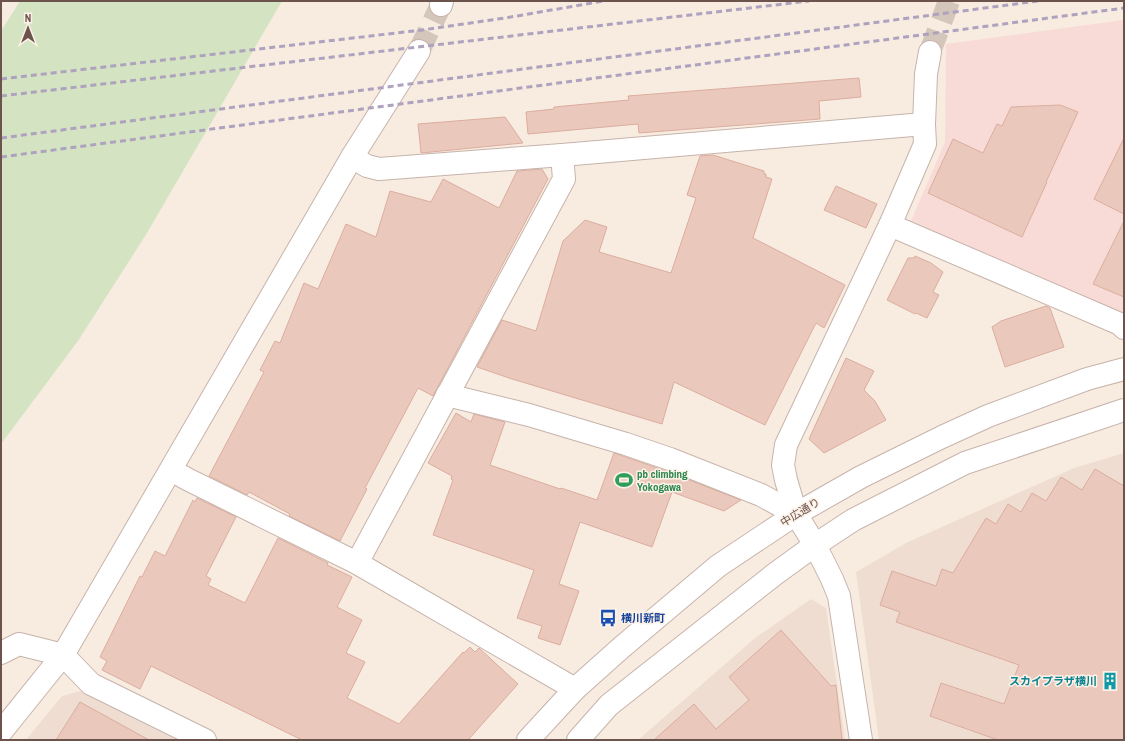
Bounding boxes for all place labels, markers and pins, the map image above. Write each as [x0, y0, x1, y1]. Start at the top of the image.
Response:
place label: pb climbing Yokogawa [637, 467, 688, 494]
sports icon: pb climbing Yokogawa [614, 470, 634, 490]
bus stop icon: 横川新町 [598, 608, 618, 628]
place label: 横川新町 [621, 611, 665, 625]
building icon: スカイプラザ横川 [1100, 671, 1120, 691]
place label: スカイプラザ横川 [1009, 674, 1097, 688]

